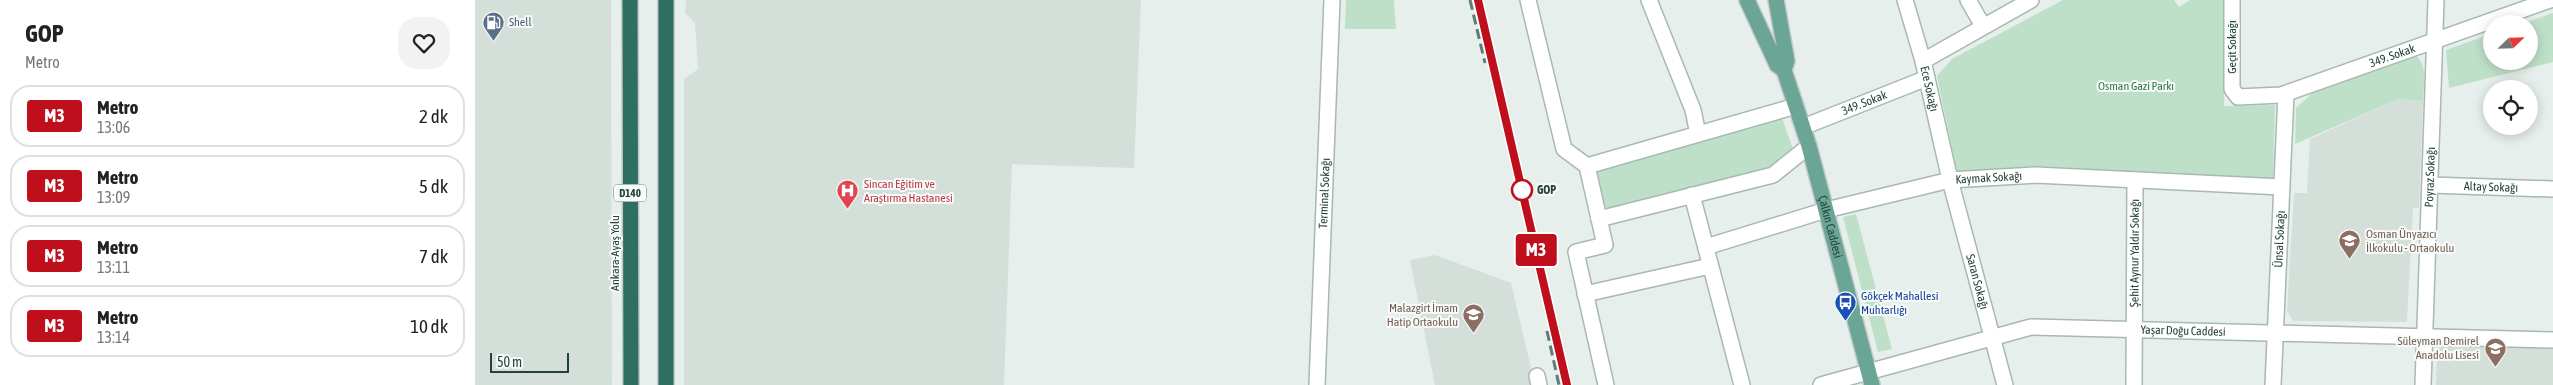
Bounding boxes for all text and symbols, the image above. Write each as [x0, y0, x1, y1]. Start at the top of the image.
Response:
fuel station icon: Shell [481, 10, 505, 41]
place label: Shell [509, 15, 532, 29]
north arrow [2483, 15, 2537, 70]
map controls [2483, 15, 2538, 135]
button: heart [398, 17, 450, 69]
text: GOP [25, 20, 64, 47]
street label: Geçit Sokağı [2225, 20, 2239, 74]
street label: 349. Sokak [2367, 41, 2418, 70]
text: Metro [25, 53, 60, 71]
street label: Ece Sokağı [1917, 65, 1941, 113]
park label: Osman Gazi Parkı [2098, 79, 2174, 93]
button: locate [2483, 80, 2538, 135]
street label: 349. Sokak [1840, 87, 1890, 118]
text: Metro [97, 96, 138, 118]
text: M3 [44, 105, 65, 126]
text: 2 dk [419, 105, 448, 127]
text: 13:06 [97, 118, 130, 136]
street label: Poyraz Sokağı [2422, 147, 2438, 208]
street label: Terminal Sokağı [1316, 158, 1333, 229]
text: Metro [97, 166, 138, 188]
street label: Kaymak Sokağı [1955, 169, 2023, 187]
text: M3 [44, 175, 65, 196]
text: 5 dk [419, 175, 448, 197]
place label: Sincan Eğitim ve Araştırma Hastanesi [864, 177, 953, 205]
hospital icon: Sincan Eğitim ve Araştırma Hastanesi [836, 179, 860, 210]
marker: GOP [1511, 179, 1533, 201]
street label: Altay Sokağı [2464, 179, 2518, 195]
place label: GOP [1537, 183, 1556, 197]
road number: D140 [614, 184, 646, 202]
text: 13:09 [97, 188, 130, 206]
street label: Çalkın Caddesi [1815, 194, 1845, 260]
street label: Şehit Aynur Yaldır Sokağı [2127, 199, 2142, 307]
street label: Ünsal Sokağı [2271, 210, 2288, 268]
street label: Ankara-Ayaş Yolu [608, 215, 622, 291]
place label: Osman Ünyazıcı İlkokulu - Ortaokulu [2366, 227, 2455, 255]
school or university icon: Osman Ünyazıcı İlkokulu - Ortaokulu [2338, 229, 2362, 260]
line badge: M3 [1513, 234, 1559, 266]
text: Metro [97, 236, 138, 258]
text: M3 [1526, 239, 1546, 260]
text: M3 [44, 245, 65, 266]
text: 7 dk [419, 245, 448, 267]
street label: Saran Sokağı [1963, 253, 1991, 311]
text: 13:11 [97, 258, 130, 276]
place label: Gökçek Mahallesi Muhtarlığı [1861, 289, 1939, 317]
bus stop icon: Gökçek Mahallesi Muhtarlığı [1833, 291, 1857, 322]
place label: Malazgirt İmam Hatip Ortaokulu [1387, 301, 1458, 329]
school or university icon: Malazgirt İmam Hatip Ortaokulu [1462, 303, 1486, 334]
text: Metro [97, 306, 138, 328]
text: M3 [44, 315, 65, 336]
text: 10 dk [410, 315, 448, 337]
street label: Yaşar Doğu Caddesi [2140, 323, 2226, 339]
text: 13:14 [97, 328, 130, 346]
place label: Süleyman Demirel Anadolu Lisesi [2397, 334, 2480, 362]
school or university icon: Süleyman Demirel Anadolu Lisesi [2483, 336, 2507, 367]
scale bar [490, 350, 569, 373]
text: 50 m [497, 354, 522, 370]

